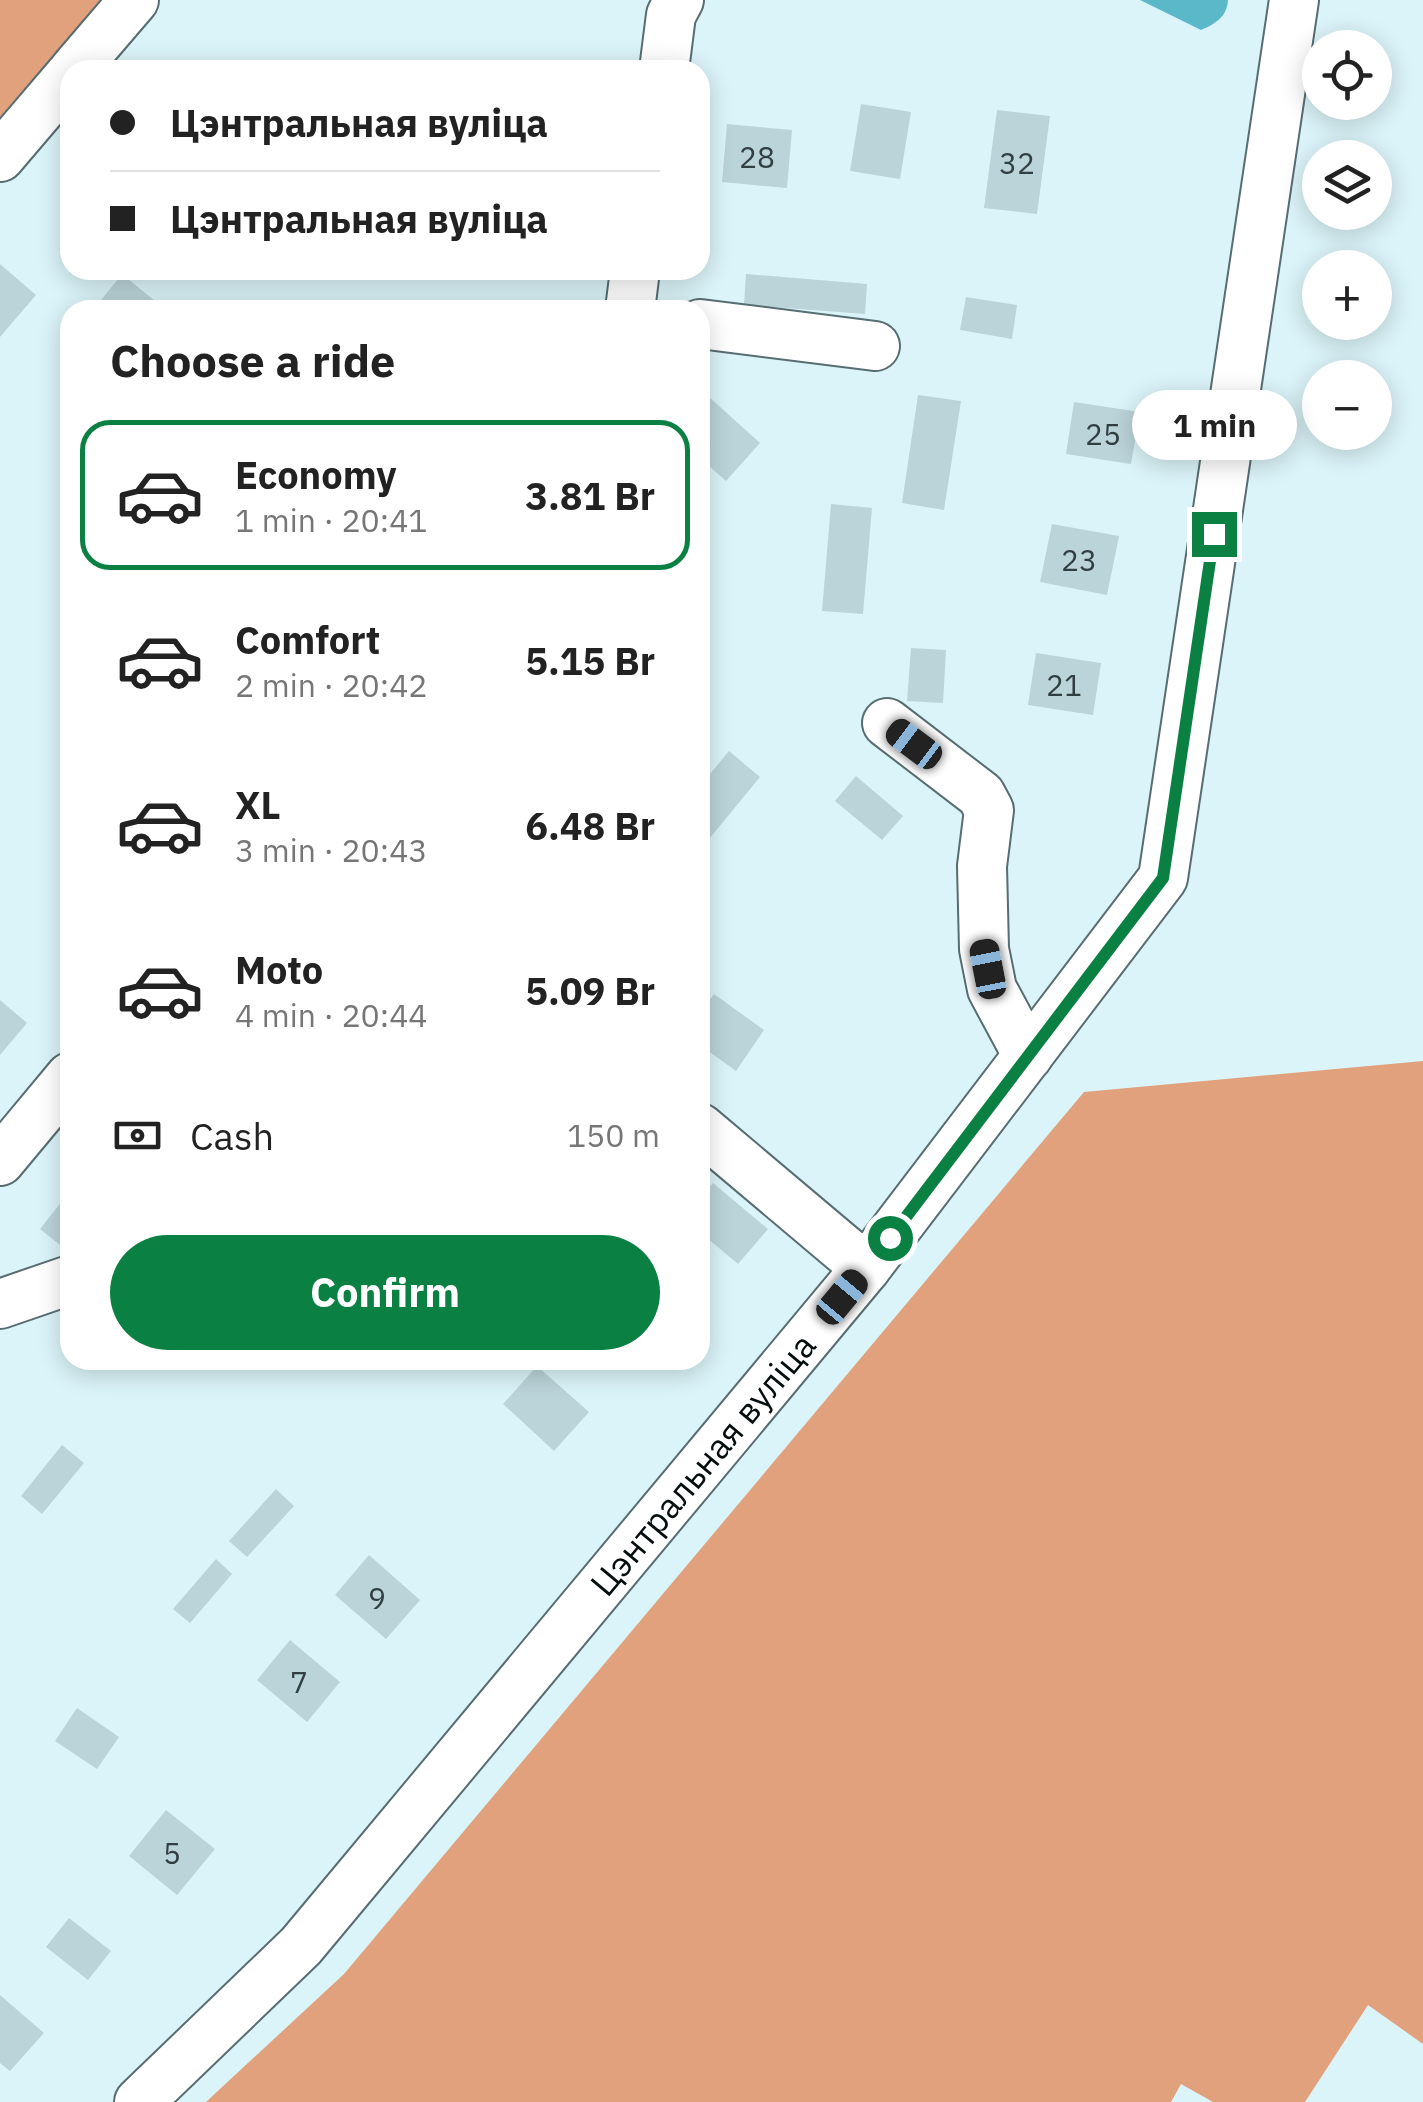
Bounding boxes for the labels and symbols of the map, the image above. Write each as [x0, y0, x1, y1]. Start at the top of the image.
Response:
house number: 28 [739, 137, 775, 176]
house number: 32 [999, 143, 1035, 182]
callout: 1 min [1132, 389, 1296, 459]
house number: 25 [1085, 414, 1121, 453]
route end [1192, 512, 1237, 557]
house number: 23 [1061, 540, 1097, 579]
house number: 21 [1046, 665, 1082, 704]
car [881, 714, 947, 774]
car [968, 937, 1008, 1001]
route start [868, 1216, 913, 1261]
car [811, 1264, 873, 1330]
street label: Цэнтральная вуліца [580, 1323, 825, 1605]
house number: 9 [368, 1578, 386, 1617]
house number: 7 [290, 1662, 308, 1701]
house number: 5 [163, 1833, 181, 1872]

